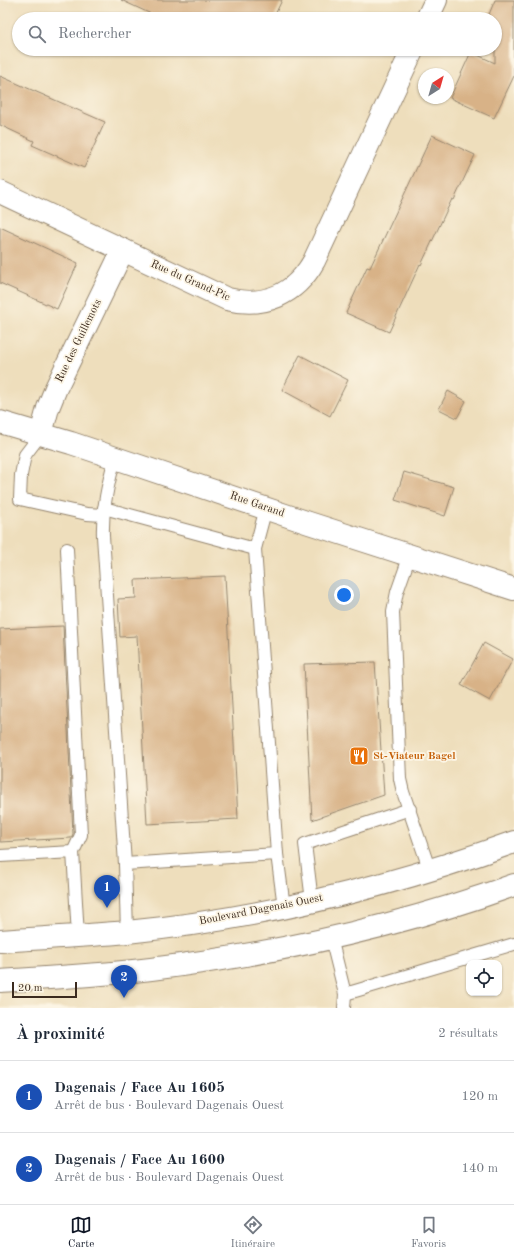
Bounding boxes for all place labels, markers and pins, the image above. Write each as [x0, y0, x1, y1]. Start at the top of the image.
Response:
restaurant icon: St-Viateur Bagel [348, 745, 370, 767]
place label: St-Viateur Bagel [373, 751, 456, 762]
pin: 1 [94, 875, 120, 908]
pin: 2 [111, 965, 137, 998]

